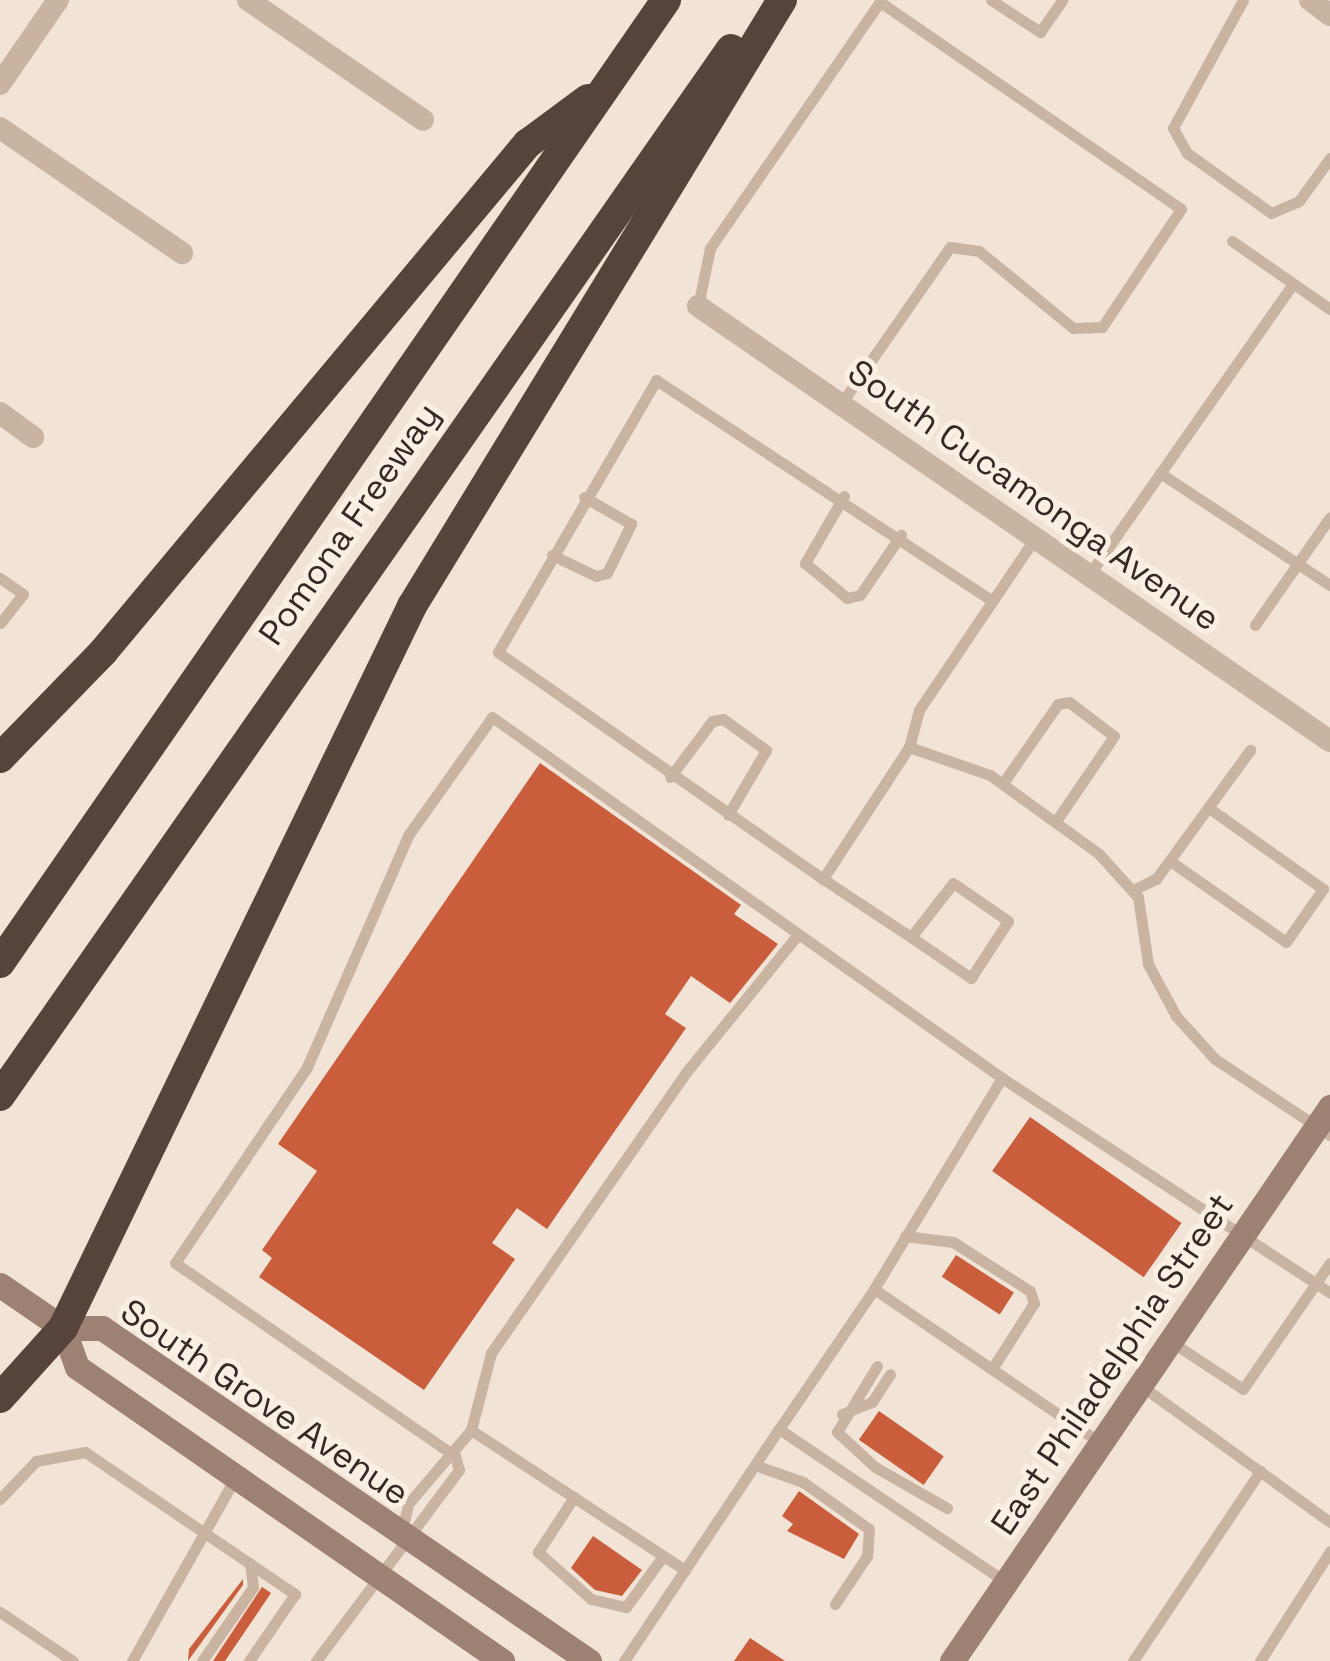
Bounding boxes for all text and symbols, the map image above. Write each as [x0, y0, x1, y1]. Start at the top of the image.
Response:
street label: South Cucamonga Avenue [840, 350, 1228, 640]
street label: Pomona Freeway [250, 395, 448, 653]
street label: East Philadelphia Street [982, 1185, 1242, 1543]
street label: South Grove Avenue [113, 1290, 417, 1514]

